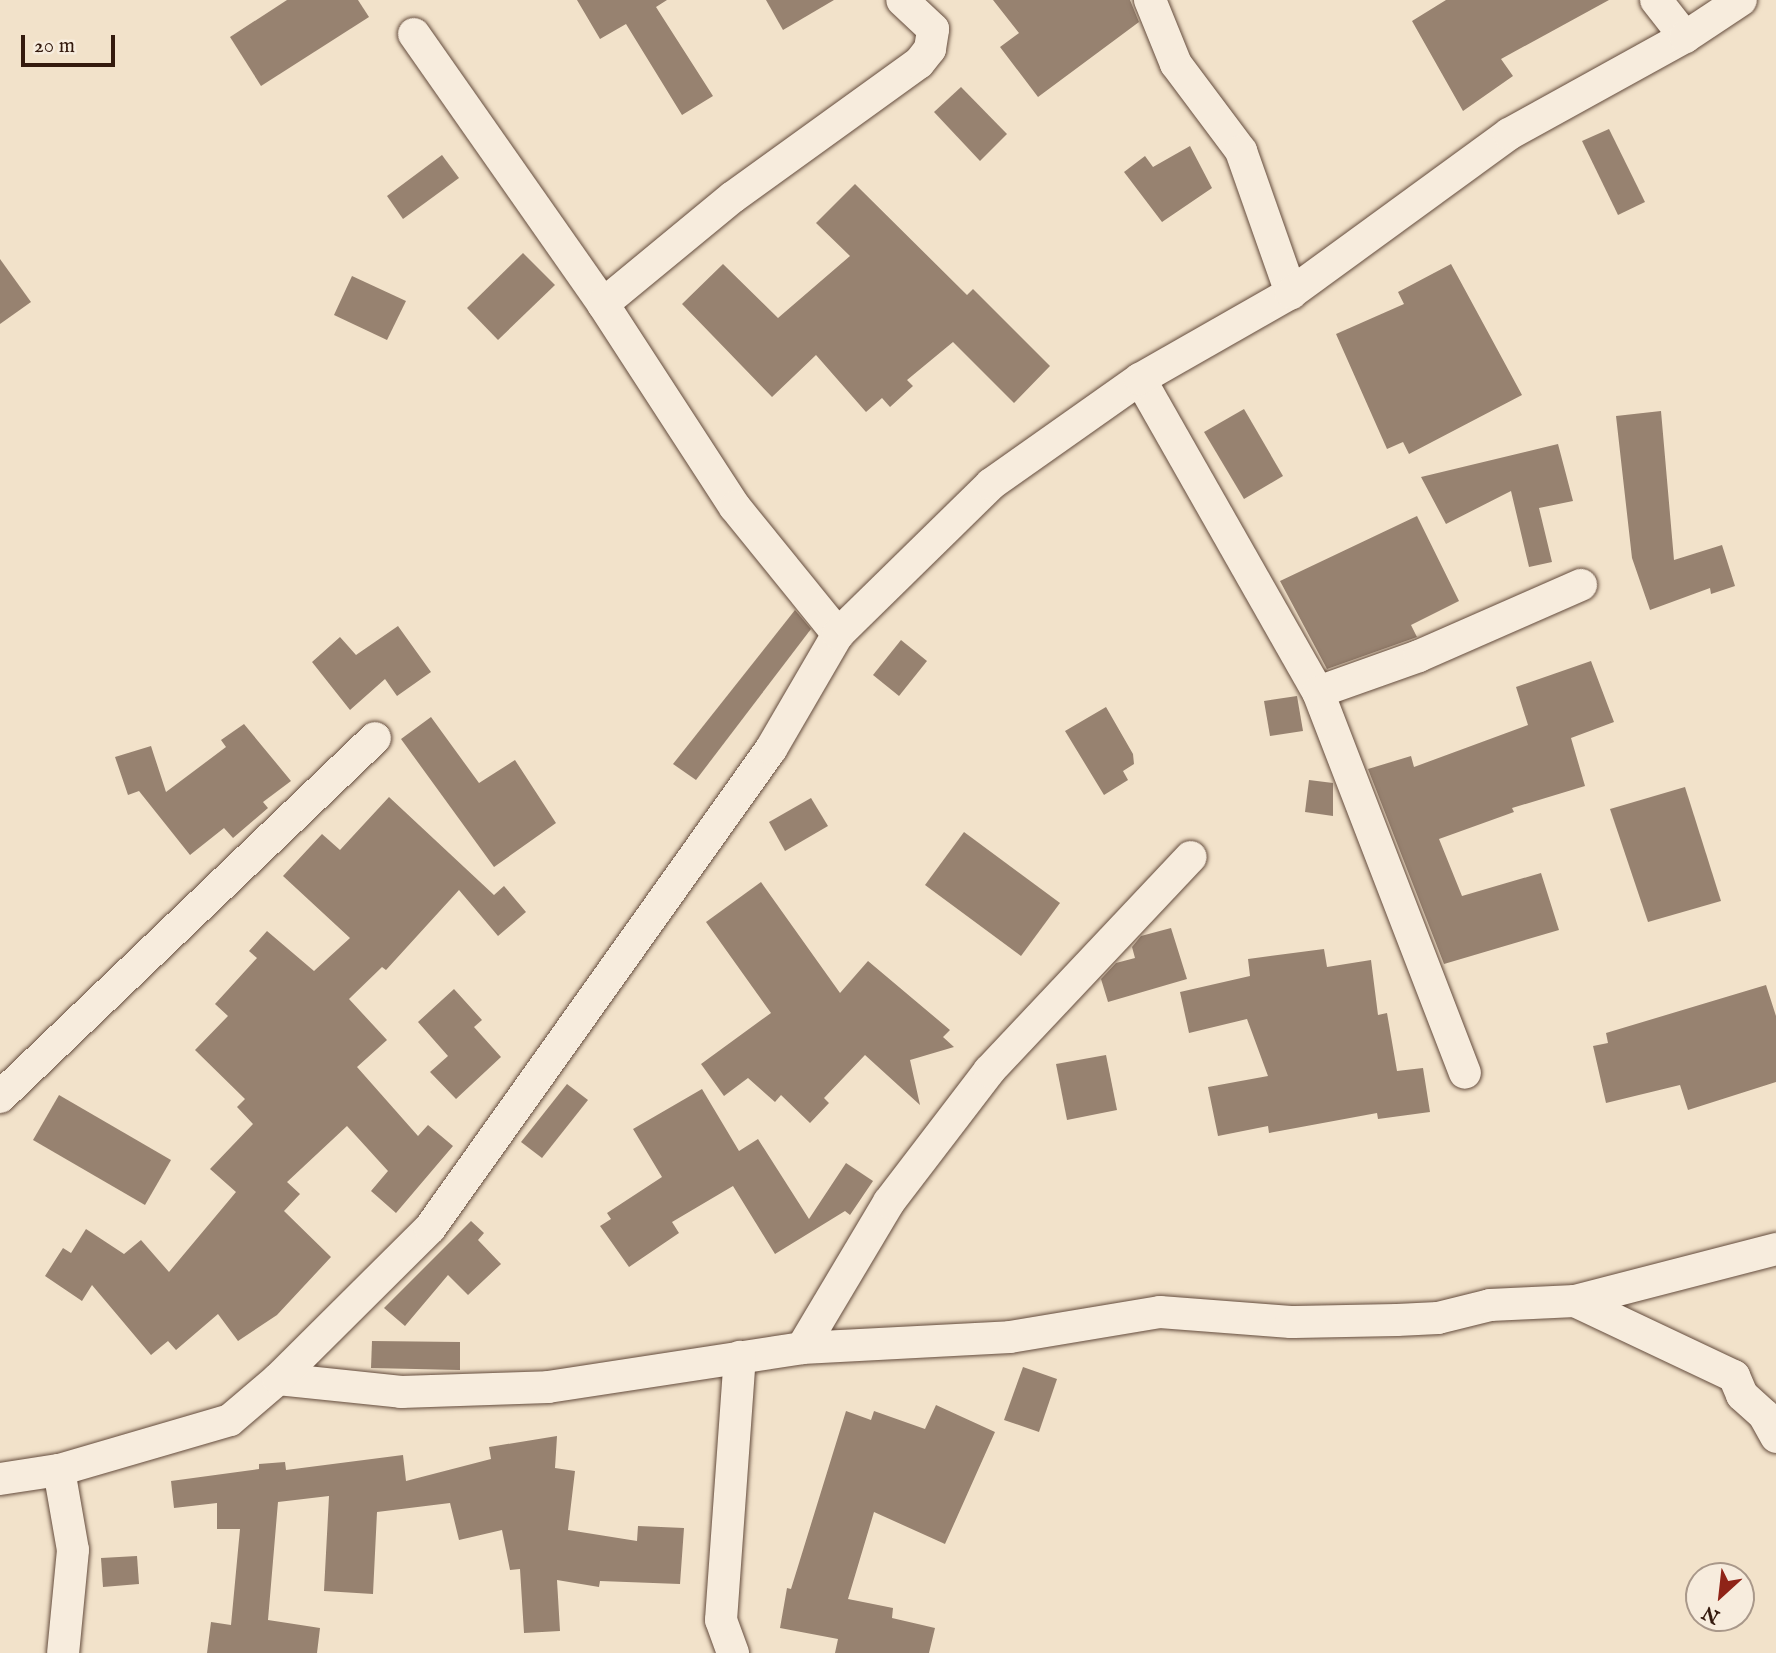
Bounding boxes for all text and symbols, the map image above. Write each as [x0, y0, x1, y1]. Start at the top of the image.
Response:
scale bar [24, 21, 119, 65]
text: 20 m [34, 33, 75, 60]
north arrow [1685, 1562, 1755, 1632]
text: N [1699, 1600, 1724, 1628]

